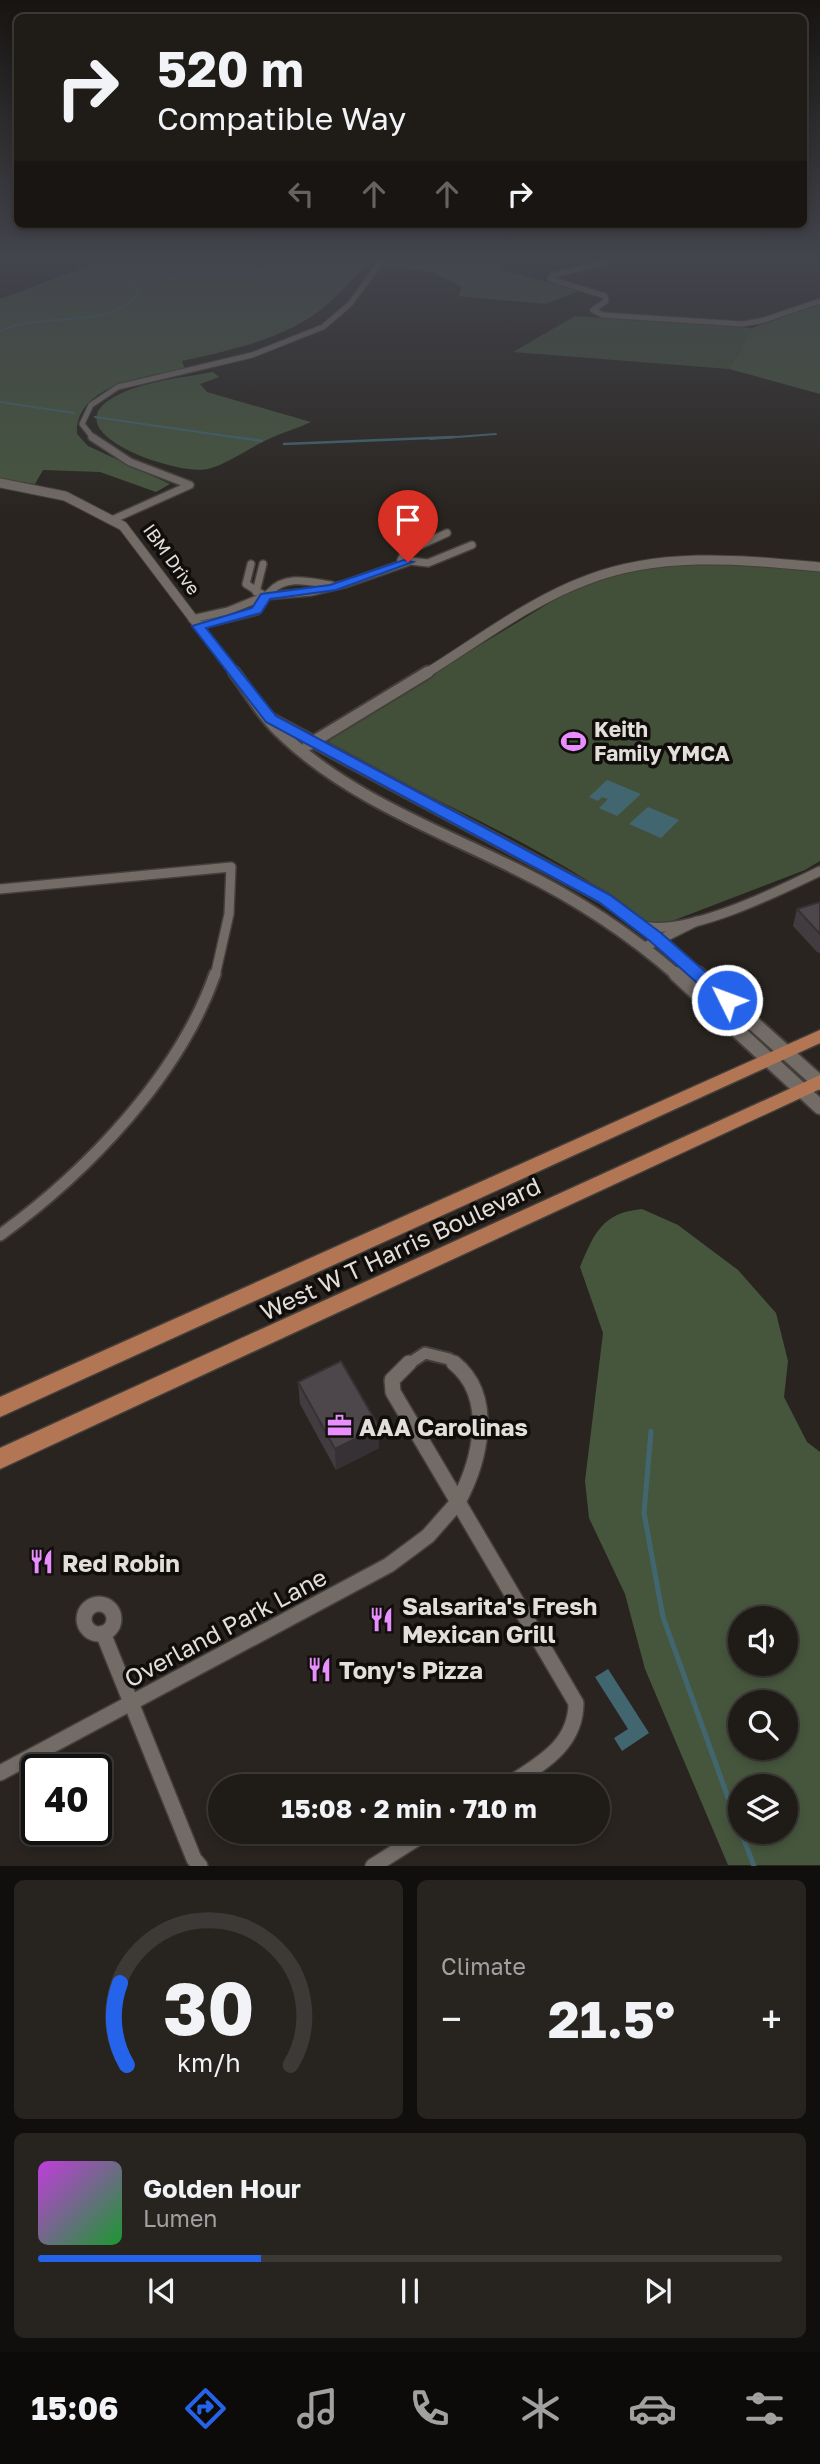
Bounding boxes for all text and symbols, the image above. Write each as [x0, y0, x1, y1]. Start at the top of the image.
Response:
text: 520 m [157, 39, 304, 98]
icon: right [42, 42, 133, 133]
text: Compatible Way [157, 99, 406, 137]
icon: left [282, 175, 320, 213]
icon: ahead [355, 175, 393, 213]
icon: ahead [428, 175, 466, 213]
icon: right [501, 175, 539, 213]
pin [378, 490, 438, 562]
icon: arrive [389, 501, 427, 539]
street label: IBM Drive [139, 519, 205, 599]
place label: Keith Family YMCA [594, 716, 730, 766]
sports icon: Keith Family YMCA [560, 727, 588, 755]
position arrow [690, 963, 764, 1037]
street label: West W T Harris Boulevard [255, 1170, 545, 1326]
office icon: AAA Carolinas [325, 1412, 353, 1440]
place label: AAA Carolinas [359, 1412, 528, 1441]
restaurant icon: Red Robin [28, 1548, 56, 1576]
place label: Red Robin [62, 1548, 180, 1577]
street label: Overland Park Lane [119, 1561, 331, 1693]
place label: Salsarita's Fresh Mexican Grill [402, 1591, 597, 1648]
restaurant icon: Salsarita's Fresh Mexican Grill [368, 1605, 396, 1633]
map controls [728, 1606, 798, 1844]
button: sound [728, 1606, 798, 1676]
restaurant icon: Tony's Pizza [305, 1655, 333, 1683]
place label: Tony's Pizza [339, 1655, 483, 1684]
button: search [728, 1690, 798, 1760]
speed limit sign: 40 [21, 1754, 112, 1845]
button: layers [728, 1774, 798, 1844]
text: 15:08 · 2 min · 710 m [281, 1793, 537, 1824]
text: Climate [441, 1952, 526, 1980]
text: 30 [163, 1965, 254, 2052]
text: 21.5° [548, 1987, 675, 2049]
text: − [441, 1996, 462, 2041]
text: + [761, 1996, 782, 2041]
text: km/h [177, 2047, 240, 2078]
text: Golden Hour [143, 2173, 301, 2204]
text: Lumen [143, 2204, 217, 2232]
icon: previous [143, 2272, 181, 2310]
icon: pause [391, 2272, 429, 2310]
icon: next [639, 2272, 677, 2310]
icon: directions [181, 2384, 230, 2433]
icon: music [293, 2384, 342, 2433]
icon: phone [405, 2384, 454, 2433]
icon: climate [516, 2384, 565, 2433]
icon: car [628, 2384, 677, 2433]
icon: filters [740, 2384, 789, 2433]
text: 15:06 [31, 2389, 119, 2427]

